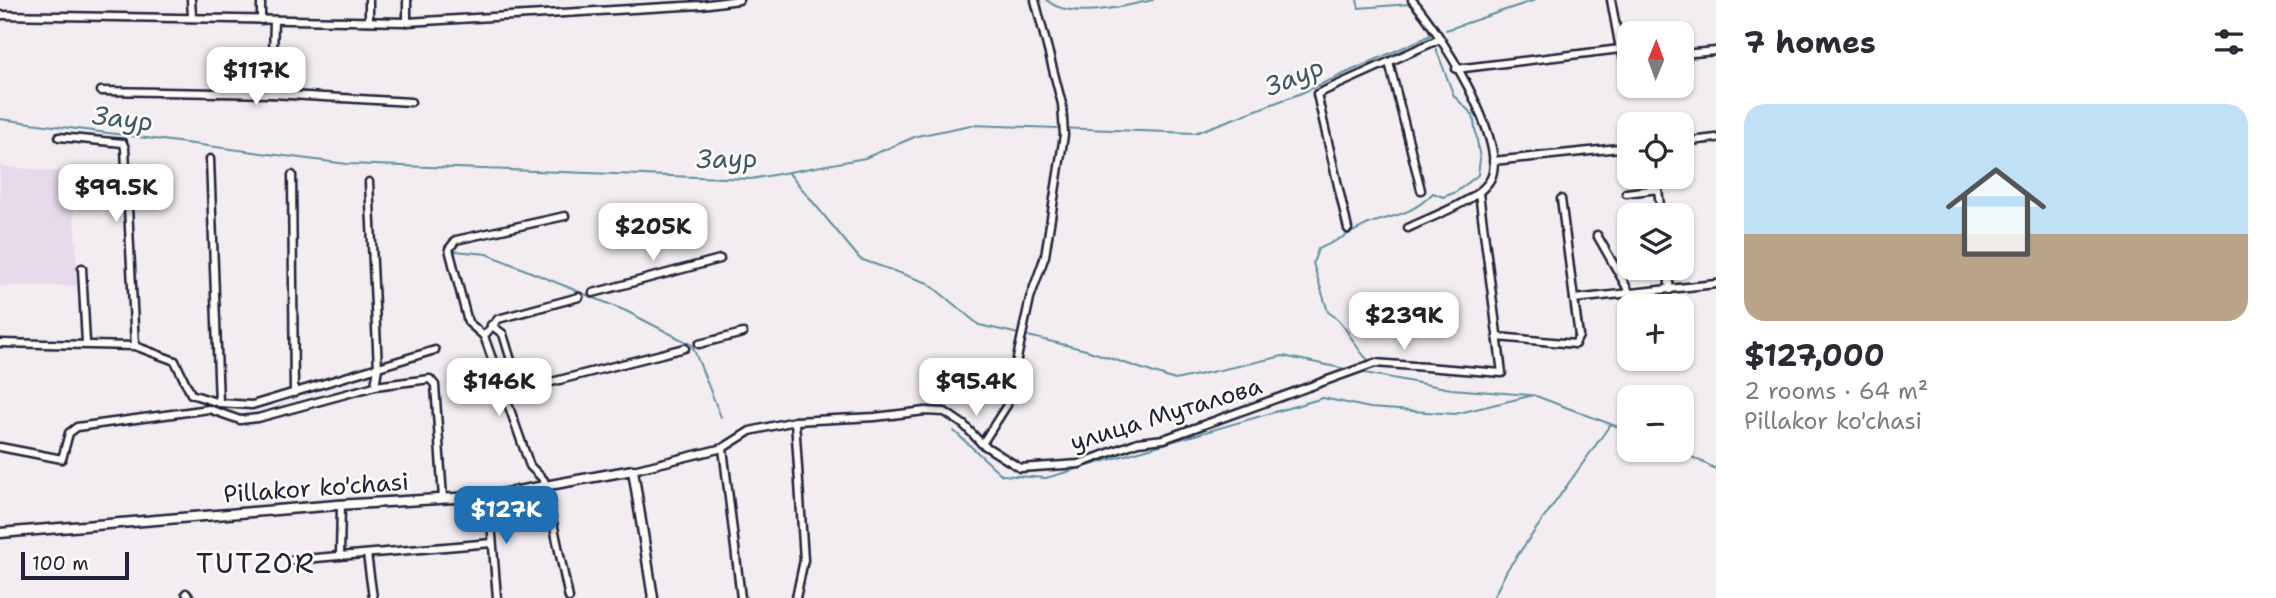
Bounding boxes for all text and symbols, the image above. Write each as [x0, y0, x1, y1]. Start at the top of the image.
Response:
north arrow [1617, 21, 1694, 98]
map controls [1617, 21, 1694, 462]
text: 7 homes [1744, 22, 1876, 63]
icon: filters [2210, 23, 2248, 61]
pin: $117K [207, 48, 305, 107]
water label: Заур [1259, 48, 1329, 104]
text: $117K [223, 55, 289, 85]
water label: Заур [91, 97, 155, 139]
button: locate [1617, 112, 1694, 189]
water label: Заур [696, 140, 758, 176]
icon: home [1933, 149, 2059, 275]
pin: $99.5K [59, 164, 173, 224]
text: $99.5K [74, 172, 158, 202]
button: layers [1617, 203, 1694, 280]
pin: $205K [604, 204, 702, 263]
text: $205K [614, 211, 692, 241]
pin: $239K [1355, 292, 1453, 352]
button: + [1617, 294, 1694, 371]
text: $239K [1365, 300, 1443, 330]
text: $127,000 [1744, 335, 1885, 376]
pin: $146K [450, 358, 548, 418]
pin: $95.4K [919, 358, 1033, 418]
text: $146K [463, 366, 535, 396]
text: $95.4K [935, 366, 1017, 396]
street label: улица Муталова [1066, 370, 1266, 458]
text: 2 rooms · 64 m² [1744, 376, 1928, 406]
button: − [1617, 385, 1694, 462]
text: Pillakor ko'chasi [1744, 406, 1922, 436]
street label: Pillakor ko'chasi [222, 466, 410, 510]
pin: $127K [457, 486, 555, 546]
text: $127K [470, 494, 542, 524]
district label: TUTZOR [196, 544, 316, 582]
scale bar [21, 549, 130, 581]
text: 100 m [32, 551, 89, 576]

